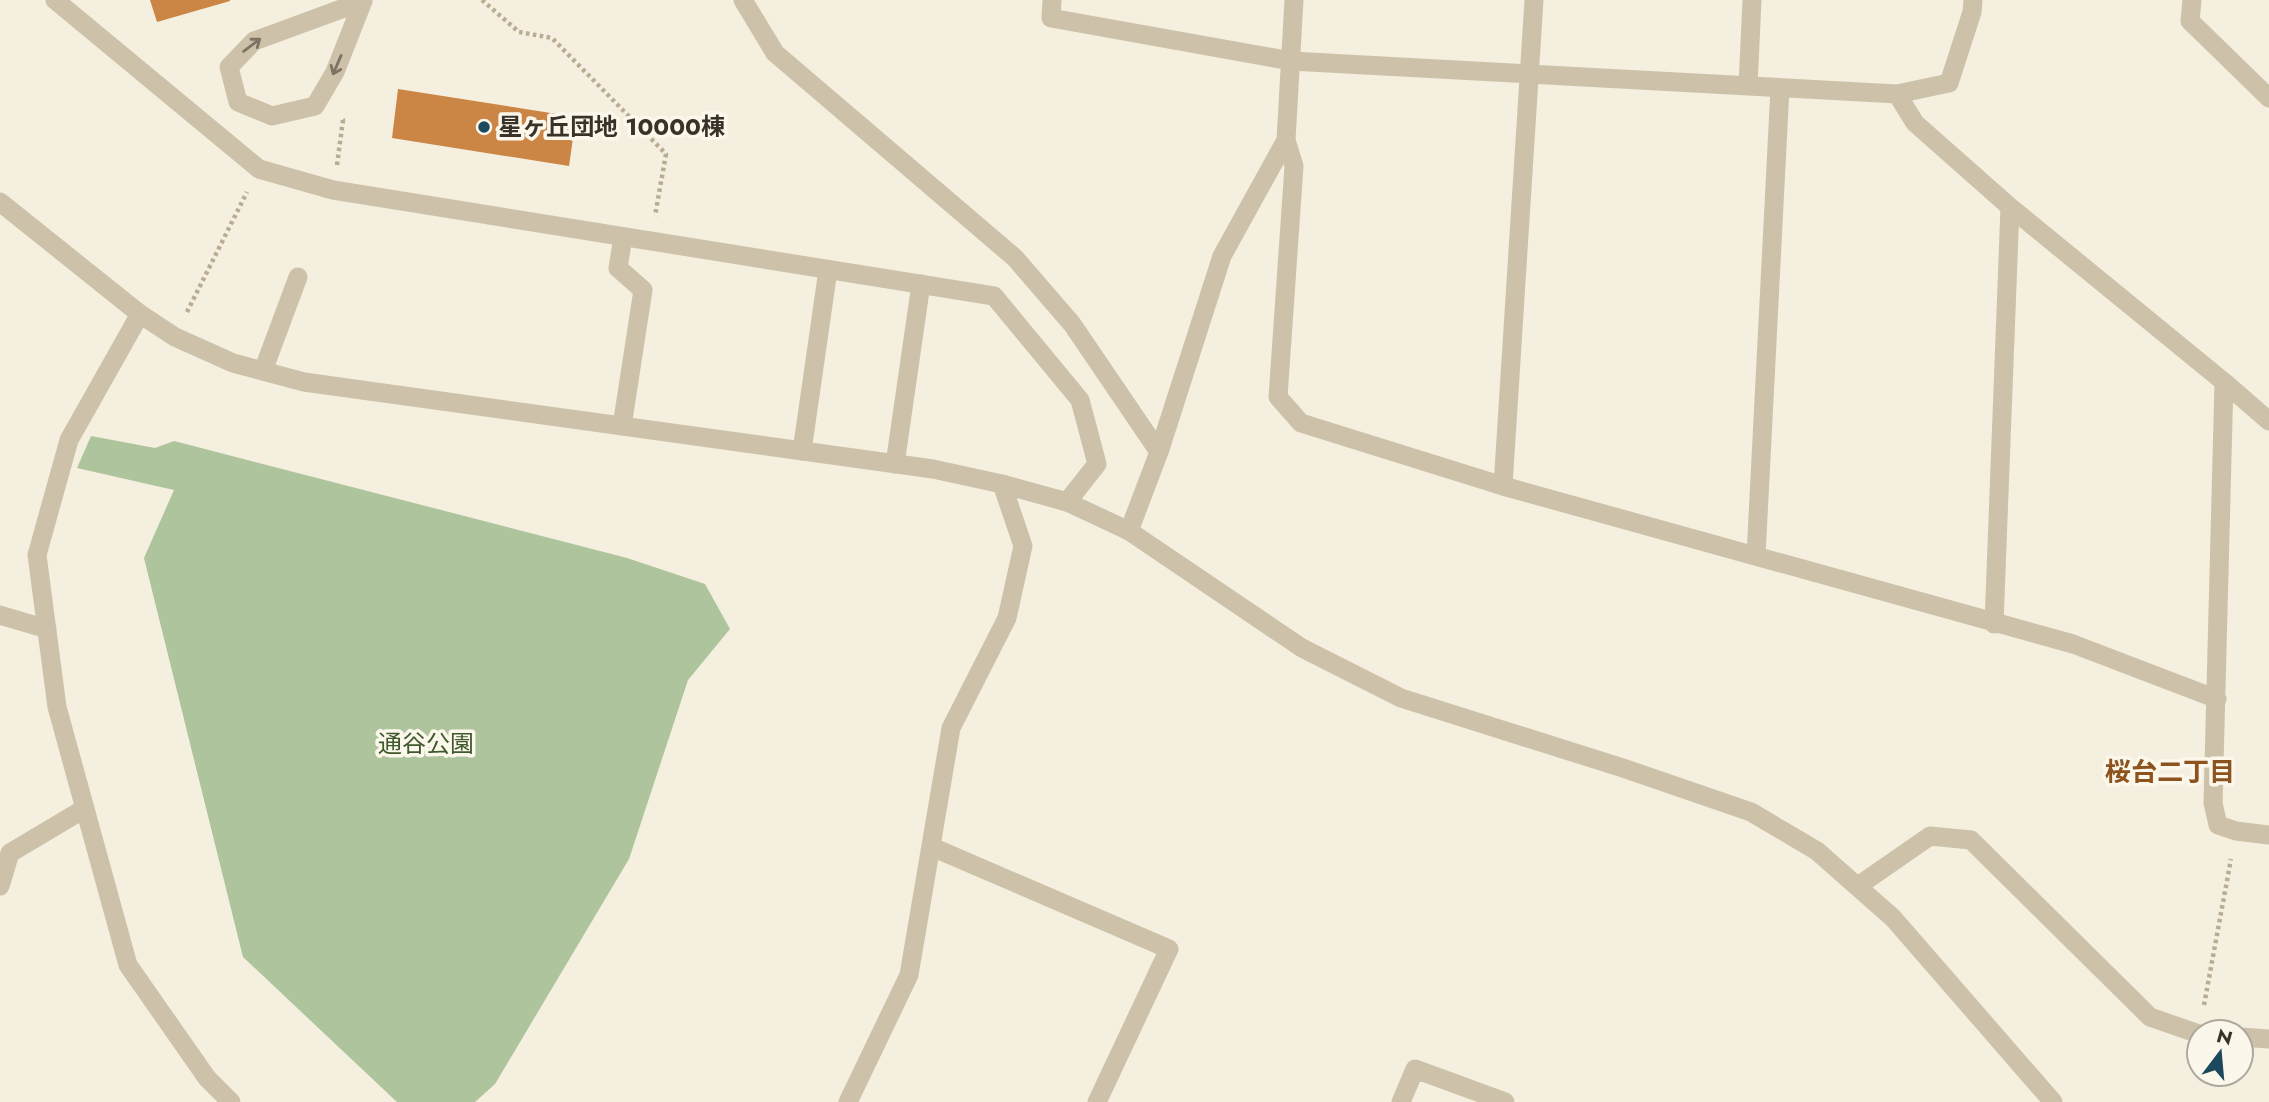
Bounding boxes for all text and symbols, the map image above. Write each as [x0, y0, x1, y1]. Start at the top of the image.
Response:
one-way arrow [243, 38, 262, 53]
one-way arrow [330, 54, 343, 75]
place label: 星ヶ丘団地 10000棟 [498, 109, 725, 144]
marker: 星ヶ丘団地 10000棟 [476, 119, 492, 135]
park label: 通谷公園 [378, 726, 474, 761]
district label: 桜台二丁目 [2105, 753, 2235, 791]
north arrow [2185, 1018, 2255, 1088]
text: N [2214, 1022, 2236, 1052]

